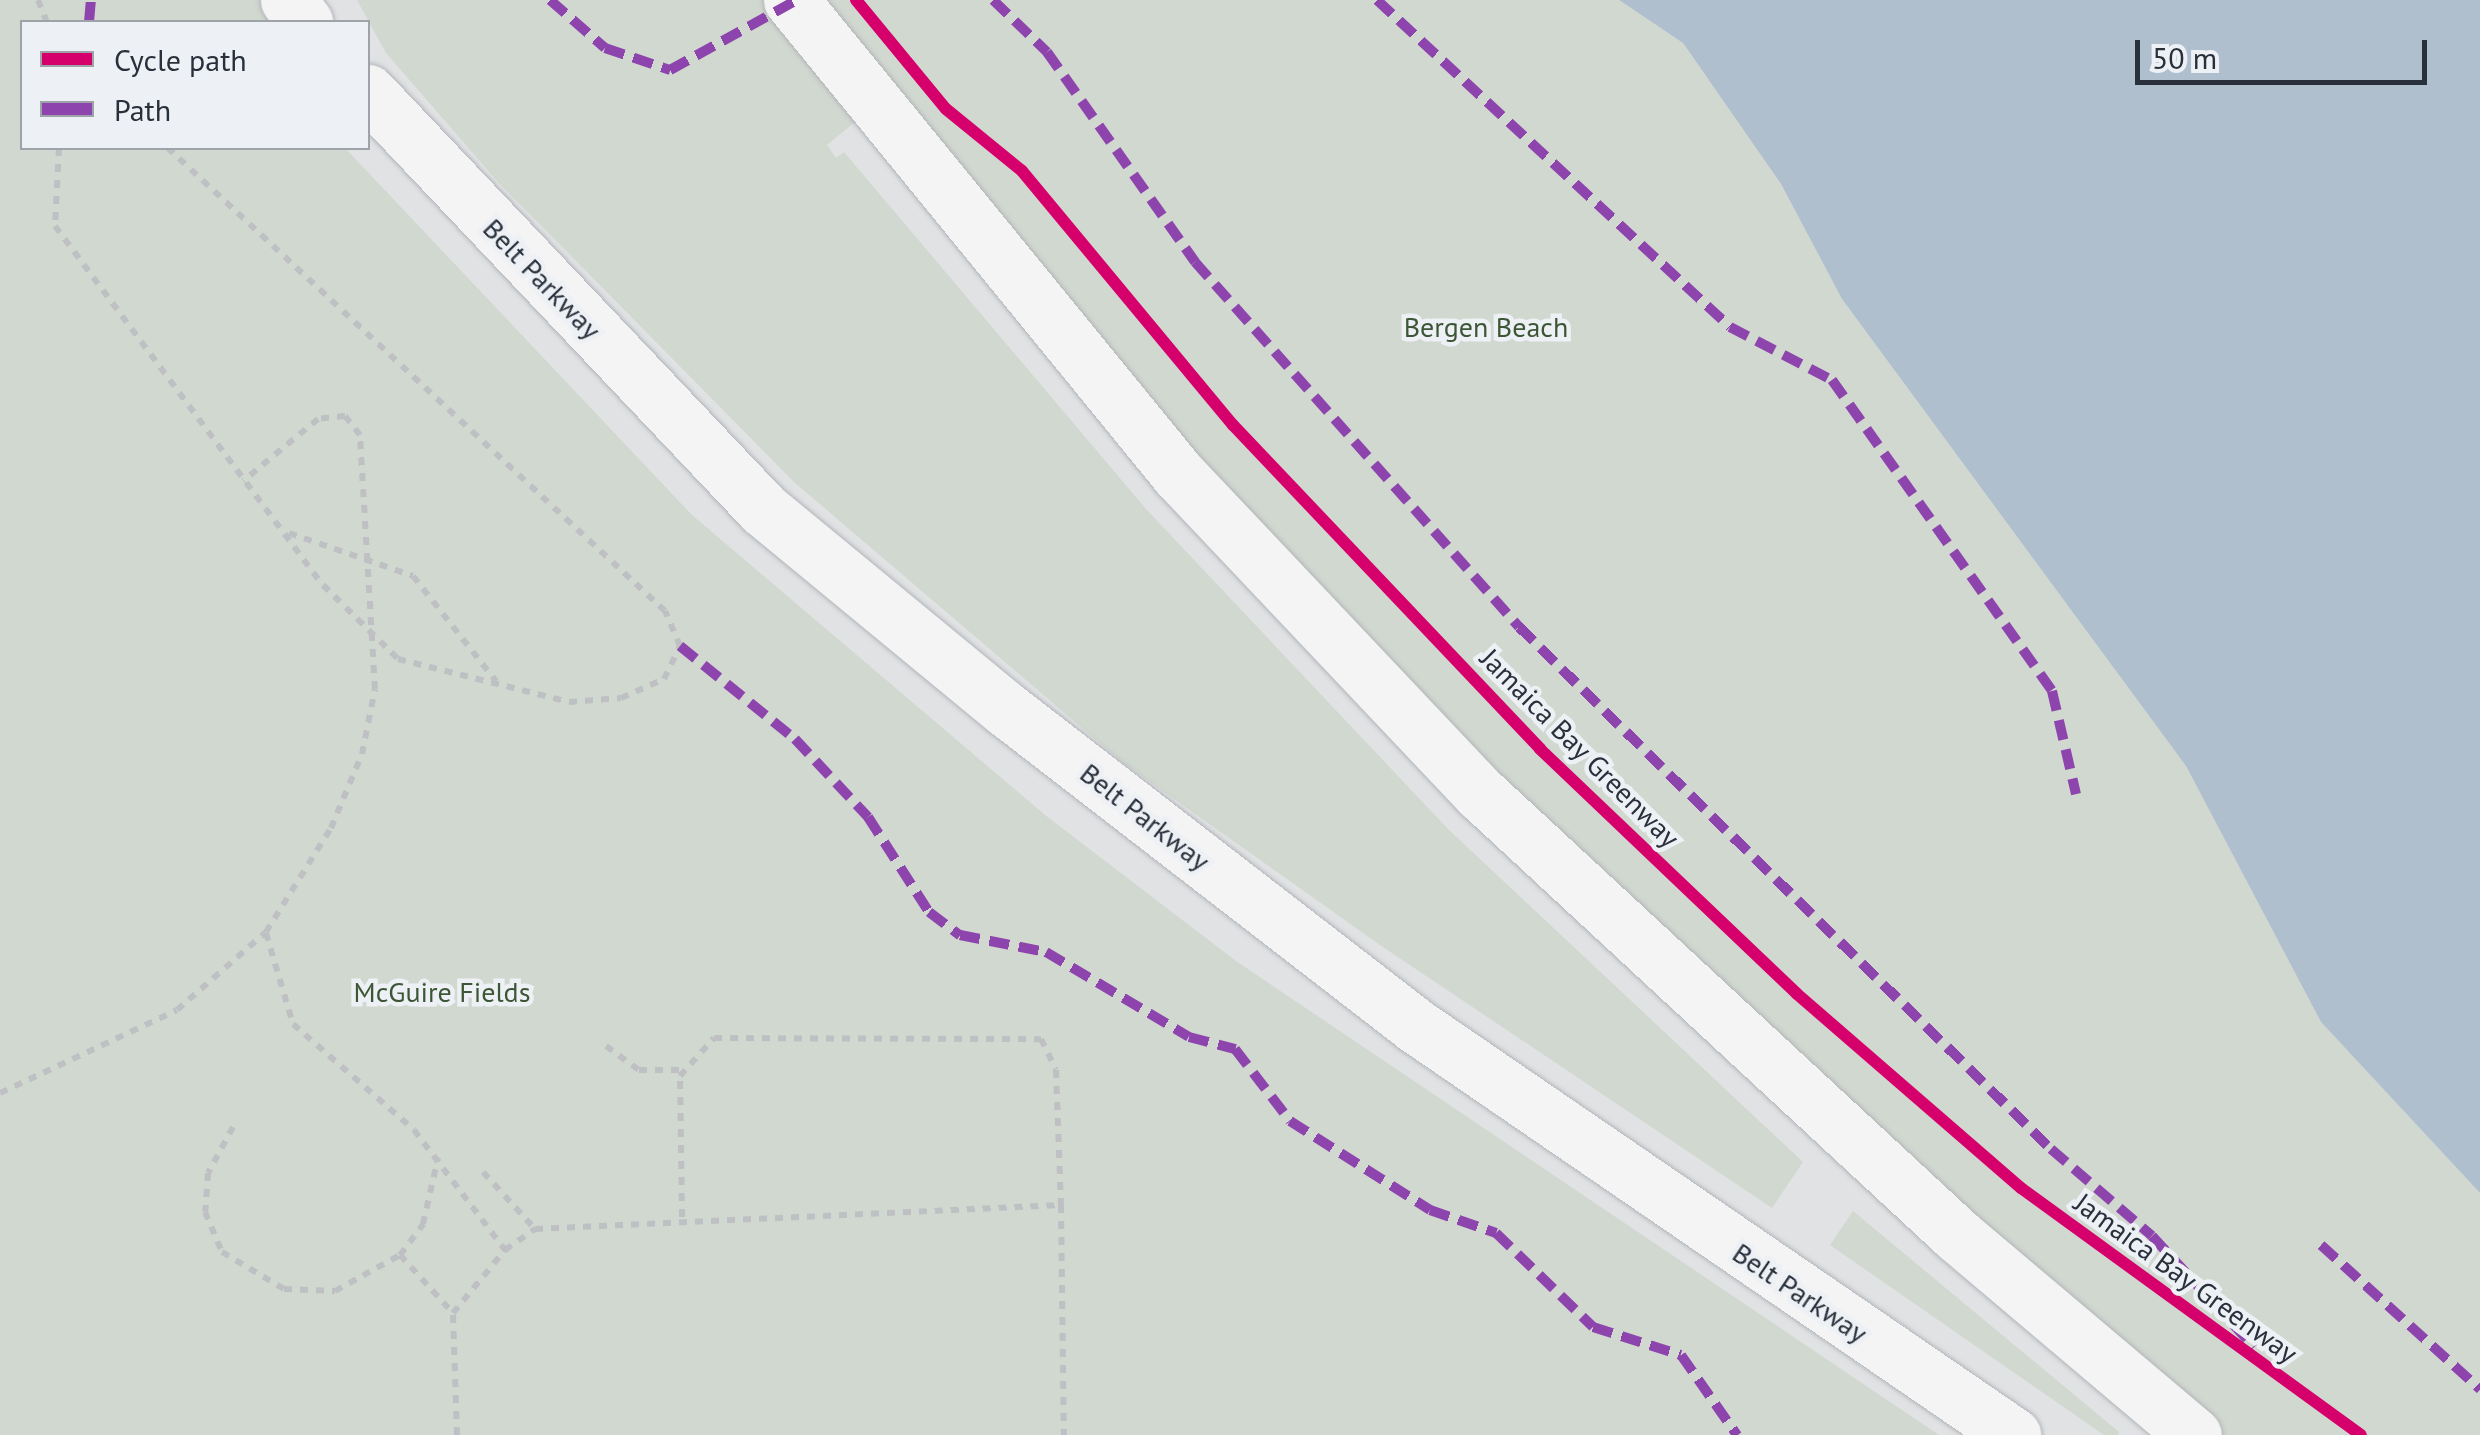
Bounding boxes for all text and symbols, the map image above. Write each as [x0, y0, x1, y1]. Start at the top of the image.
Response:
legend [20, 20, 370, 150]
scale bar [2140, 20, 2432, 82]
text: 50 m [2152, 38, 2217, 77]
text: Cycle path [114, 40, 247, 79]
text: Path [114, 90, 171, 129]
street label: Belt Parkway [476, 212, 608, 346]
park label: Bergen Beach [1404, 310, 1568, 344]
street label: Jamaica Bay Greenway [1473, 641, 1687, 855]
street label: Belt Parkway [1074, 756, 1216, 878]
park label: McGuire Fields [354, 975, 530, 1009]
street label: Jamaica Bay Greenway [2067, 1185, 2305, 1371]
street label: Belt Parkway [1726, 1236, 1874, 1350]

